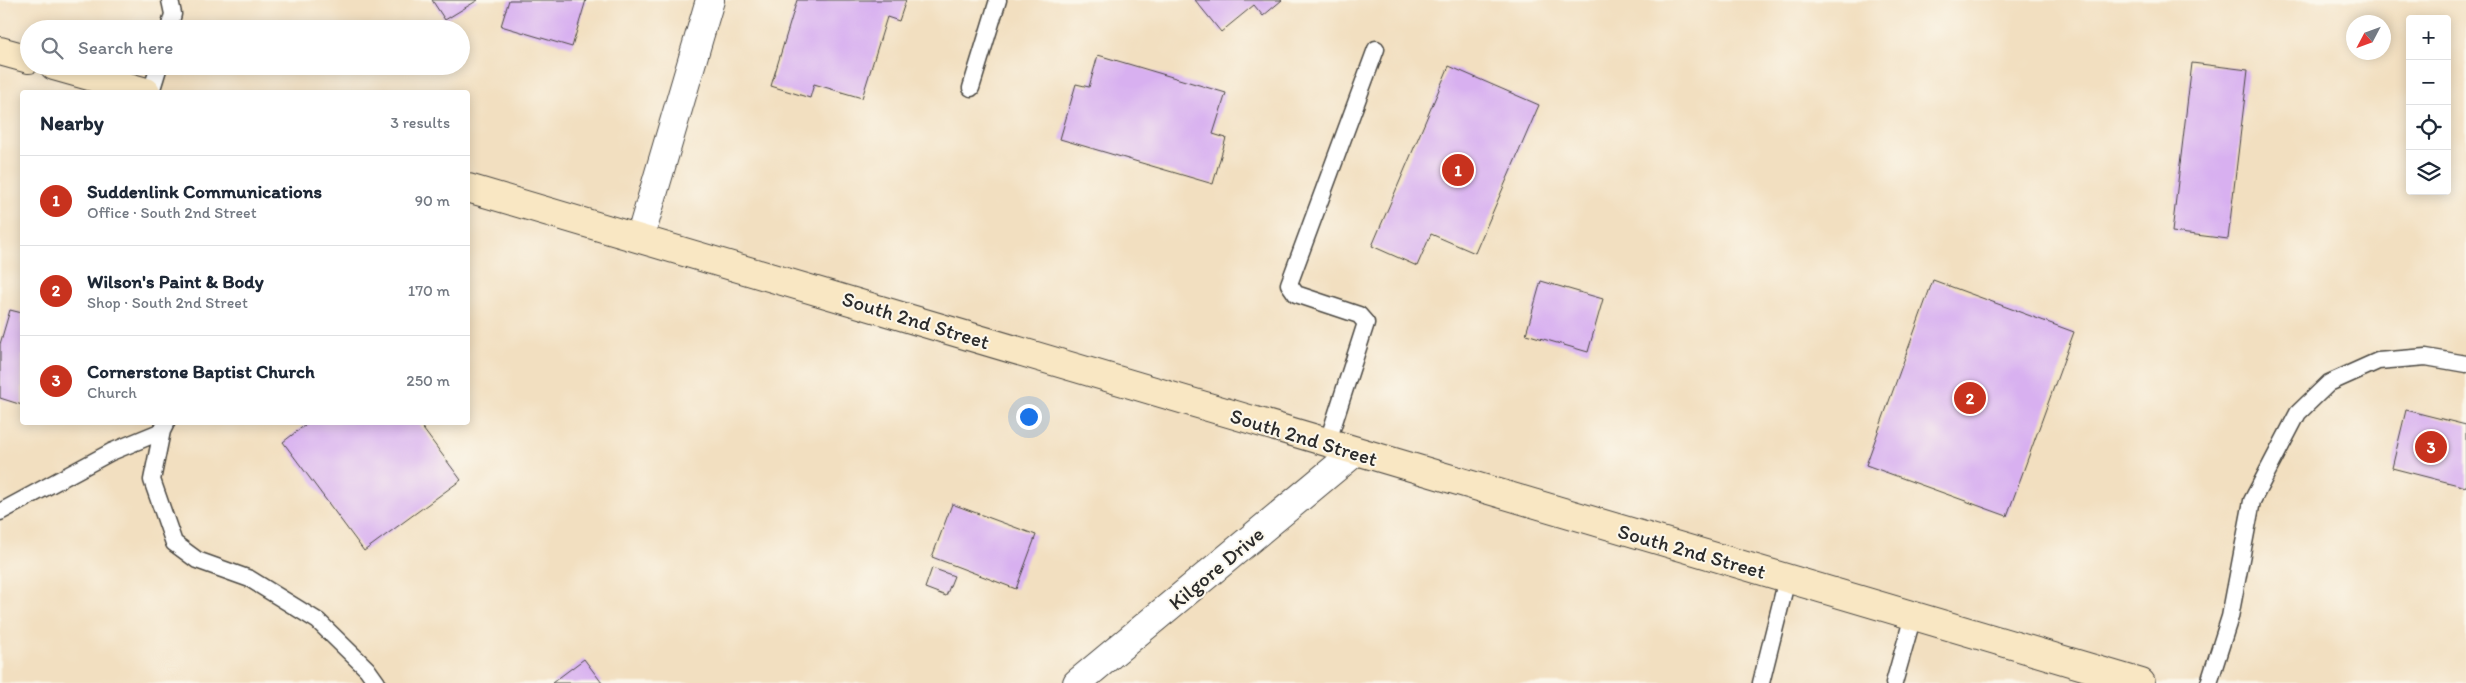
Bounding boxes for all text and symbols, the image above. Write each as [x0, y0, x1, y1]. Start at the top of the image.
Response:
north arrow [2346, 15, 2391, 60]
map controls [2406, 15, 2451, 195]
button: + [2406, 15, 2451, 60]
search box [20, 20, 470, 75]
icon: search [38, 34, 66, 62]
text: Search here [78, 36, 173, 59]
button: − [2406, 60, 2451, 105]
button: locate [2406, 105, 2451, 150]
text: Nearby [40, 110, 104, 135]
text: 3 results [390, 113, 450, 132]
button: layers [2406, 150, 2451, 195]
pin: 1 [1442, 151, 1474, 189]
text: Suddenlink Communications [87, 180, 322, 203]
text: 1 [52, 191, 60, 210]
text: 90 m [415, 191, 450, 210]
text: Office · South 2nd Street [87, 203, 257, 222]
text: Wilson's Paint & Body [87, 270, 264, 293]
text: 2 [52, 281, 60, 300]
text: 170 m [408, 281, 450, 300]
street label: South 2nd Street [839, 286, 993, 354]
text: Shop · South 2nd Street [87, 293, 248, 312]
text: Cornerstone Baptist Church [87, 360, 315, 383]
text: 3 [52, 371, 60, 390]
text: 250 m [406, 371, 450, 390]
pin: 2 [1954, 379, 1986, 417]
text: Church [87, 383, 137, 402]
street label: South 2nd Street [1227, 403, 1381, 471]
your location [1016, 404, 1042, 430]
pin: 3 [2415, 428, 2447, 466]
street label: South 2nd Street [1615, 518, 1769, 584]
street label: Kilgore Drive [1163, 521, 1269, 615]

